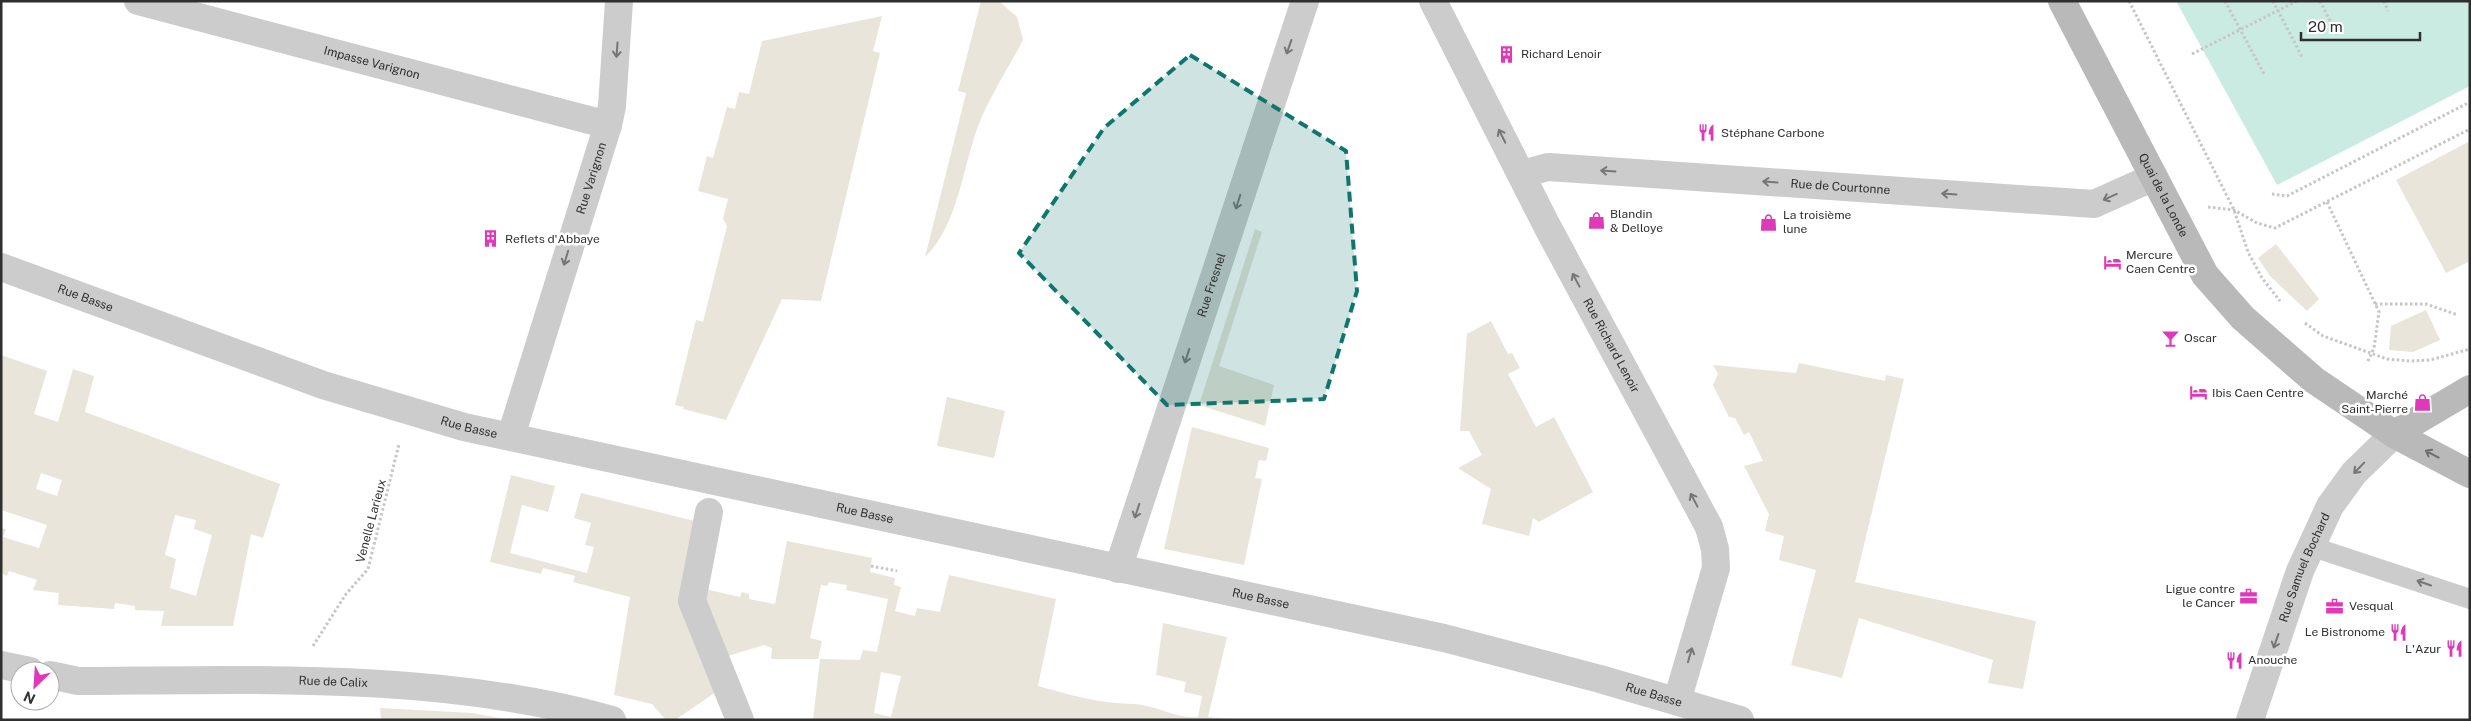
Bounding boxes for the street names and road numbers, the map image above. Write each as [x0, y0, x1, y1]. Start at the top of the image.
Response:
street label: Impasse Varignon [322, 43, 422, 82]
street label: Rue Varignon [574, 141, 609, 216]
street label: Quai de la Londe [2136, 151, 2191, 240]
street label: Rue de Courtonne [1790, 176, 1891, 197]
street label: Rue Fresnel [1194, 251, 1229, 319]
street label: Rue Basse [56, 281, 115, 315]
street label: Rue Richard Lenoir [1580, 296, 1643, 396]
street label: Rue Basse [439, 413, 499, 441]
street label: Venelle Larieux [353, 477, 389, 564]
street label: Rue Basse [835, 500, 895, 526]
street label: Rue Samuel Bochard [2276, 511, 2333, 624]
street label: Rue Basse [1231, 586, 1291, 612]
street label: Rue de Calix [298, 674, 369, 690]
street label: Rue Basse [1624, 680, 1684, 710]

